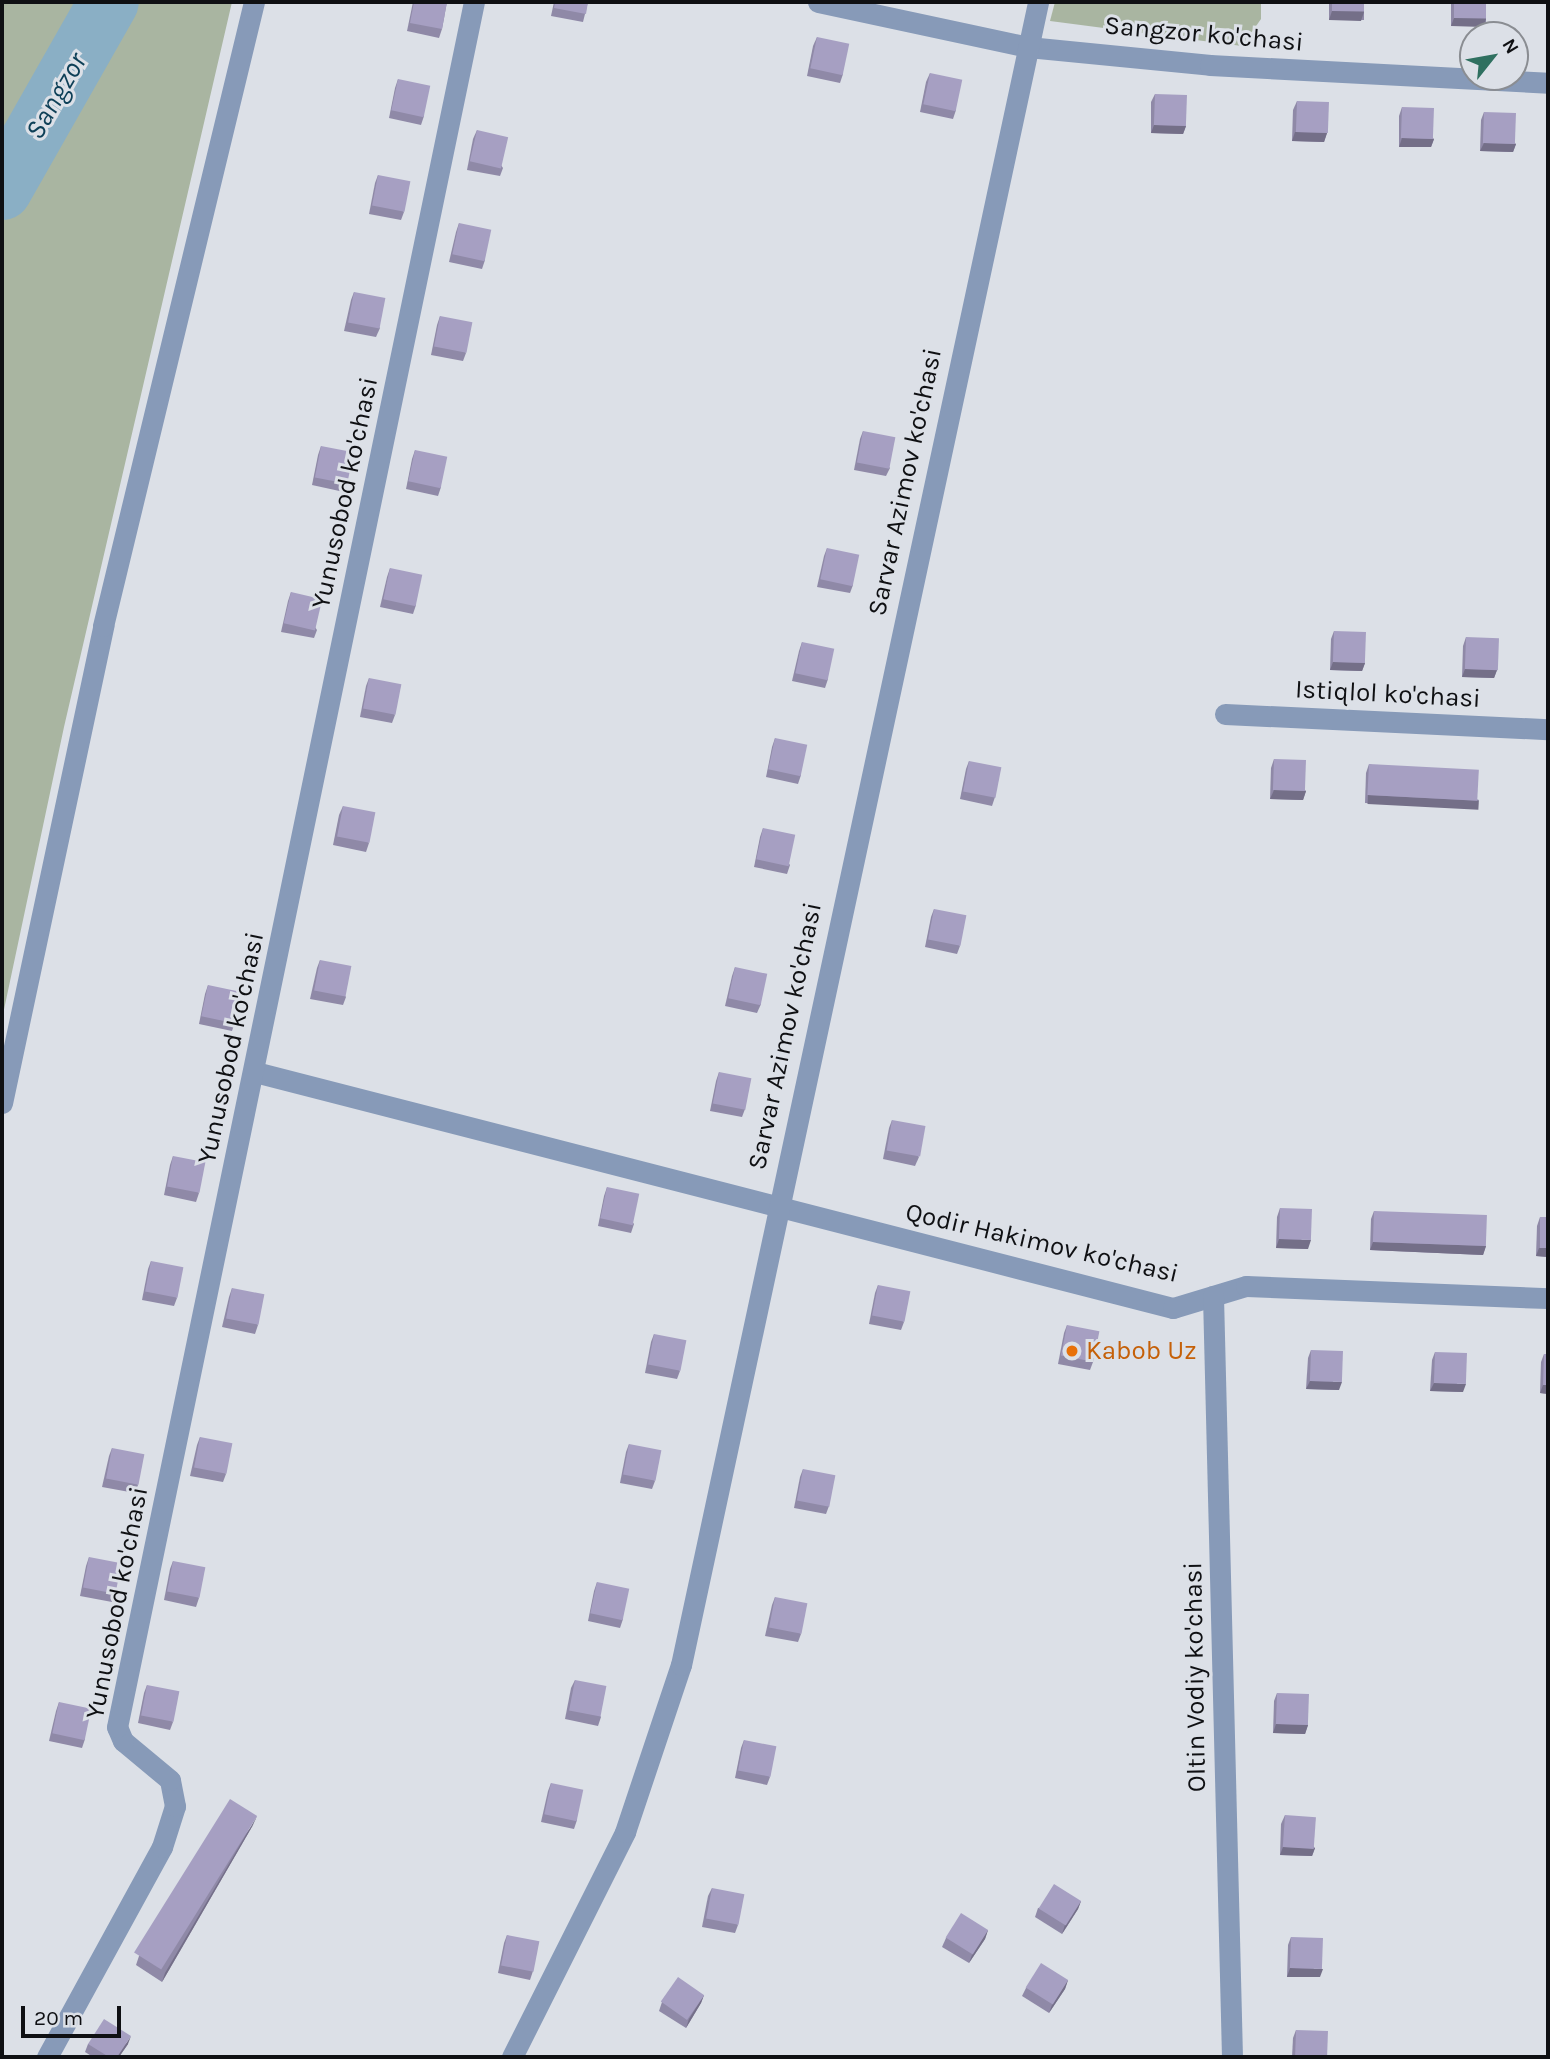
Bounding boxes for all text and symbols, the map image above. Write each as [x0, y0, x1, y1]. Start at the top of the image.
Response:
street label: Sangzor ko'chasi [1103, 10, 1305, 58]
north arrow [1459, 21, 1529, 91]
text: N [1497, 35, 1523, 58]
water label: Sangzor [18, 47, 94, 145]
street label: Sarvar Azimov ko'chasi [861, 346, 949, 618]
street label: Yunusobod ko'chasi [305, 374, 385, 612]
street label: Istiqlol ko'chasi [1294, 674, 1482, 714]
street label: Sarvar Azimov ko'chasi [741, 900, 829, 1172]
street label: Yunusobod ko'chasi [191, 929, 271, 1167]
street label: Qodir Hakimov ko'chasi [903, 1196, 1181, 1290]
place label: Kabob Uz [1086, 1335, 1197, 1367]
marker: Kabob Uz [1064, 1343, 1080, 1359]
street label: Yunusobod ko'chasi [79, 1484, 155, 1722]
street label: Oltin Vodiy ko'chasi [1177, 1562, 1213, 1792]
scale bar [24, 1993, 124, 2037]
text: 20 m [34, 2006, 83, 2030]

